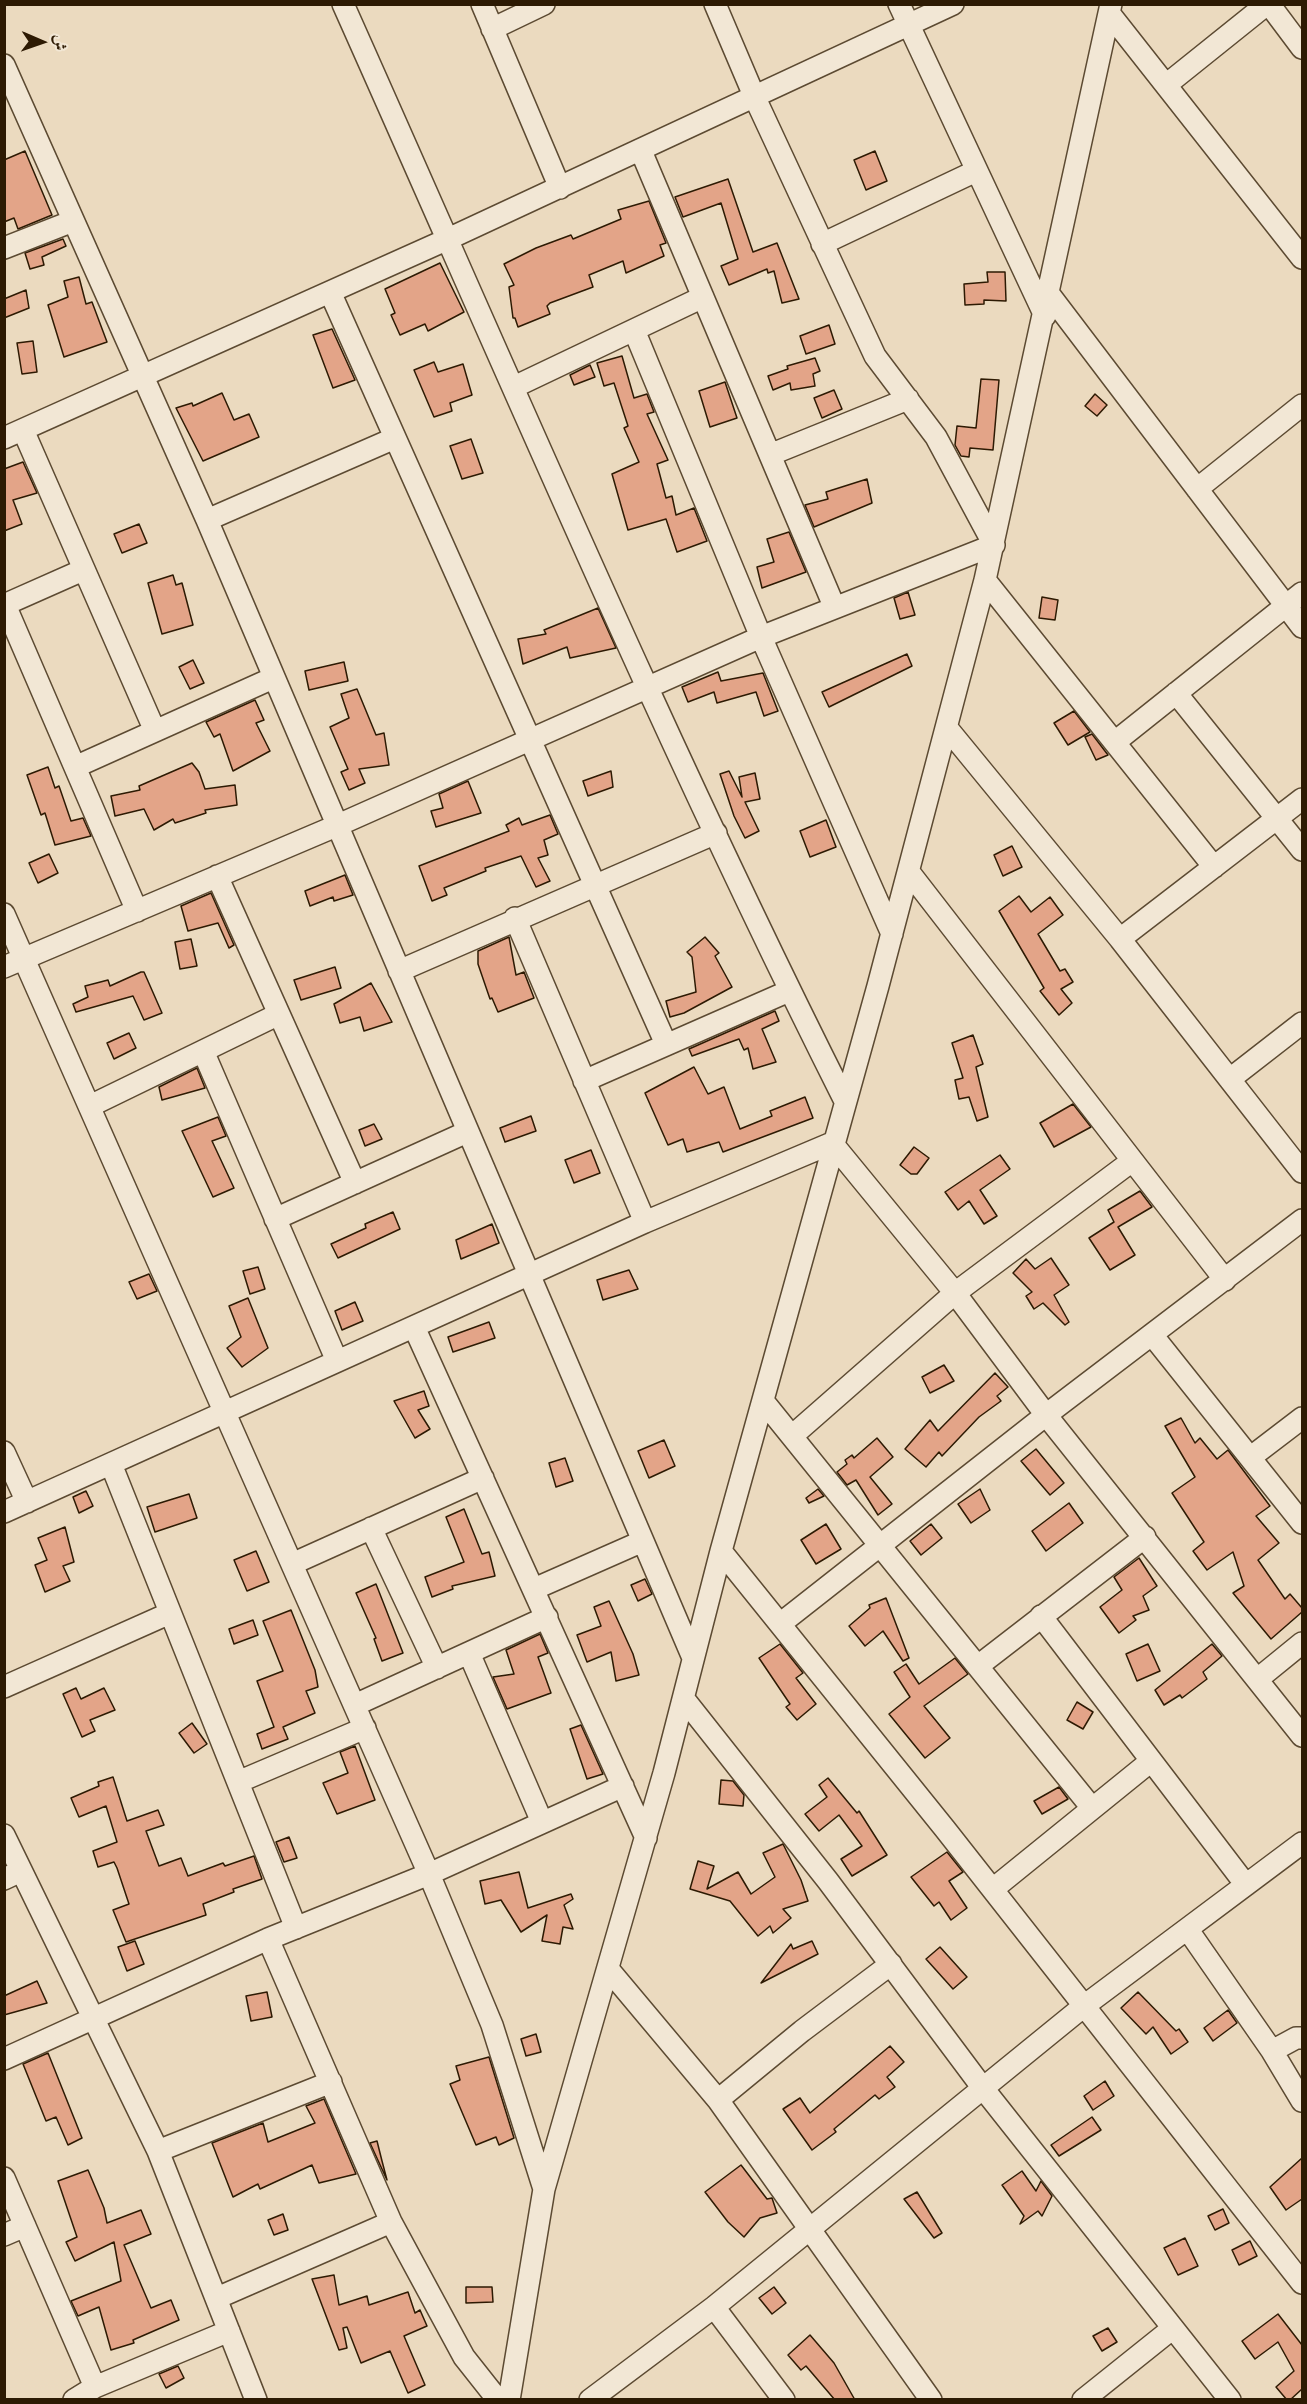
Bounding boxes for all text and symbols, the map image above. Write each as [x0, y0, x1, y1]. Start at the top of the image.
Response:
north arrow [12, 12, 72, 72]
text: ش [51, 34, 70, 51]

